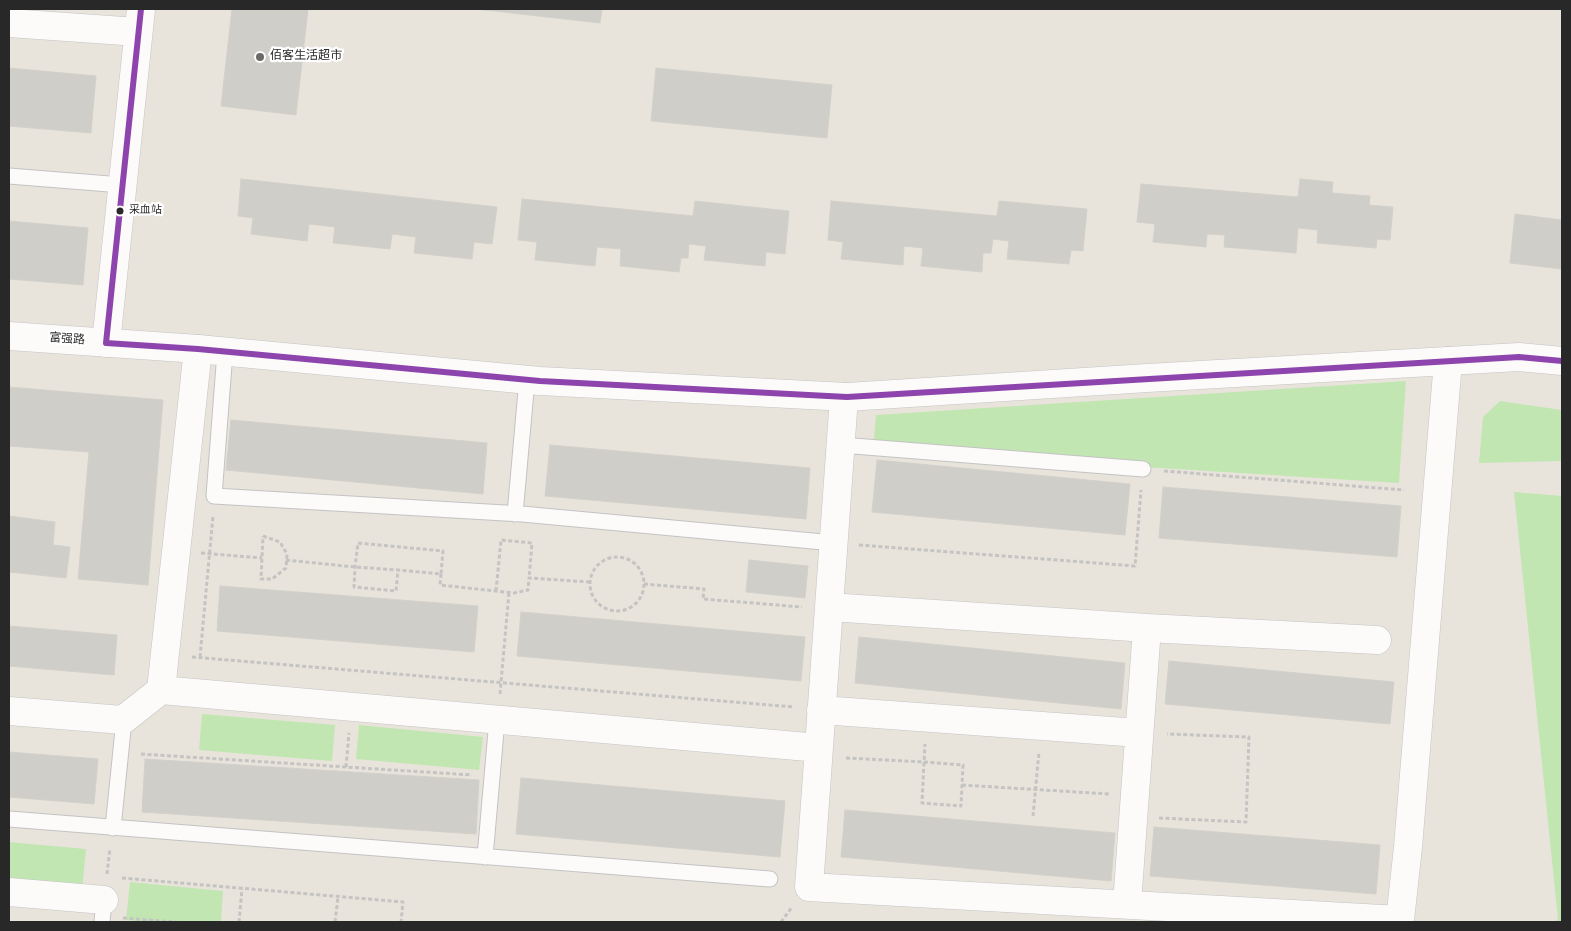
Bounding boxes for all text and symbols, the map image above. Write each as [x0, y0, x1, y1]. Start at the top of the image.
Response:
place label: 佰客生活超市 [270, 50, 342, 64]
marker: 佰客生活超市 [254, 51, 266, 63]
place label: 采血站 [129, 204, 162, 218]
marker: 采血站 [115, 206, 125, 216]
street label: 富强路 [49, 332, 85, 348]

